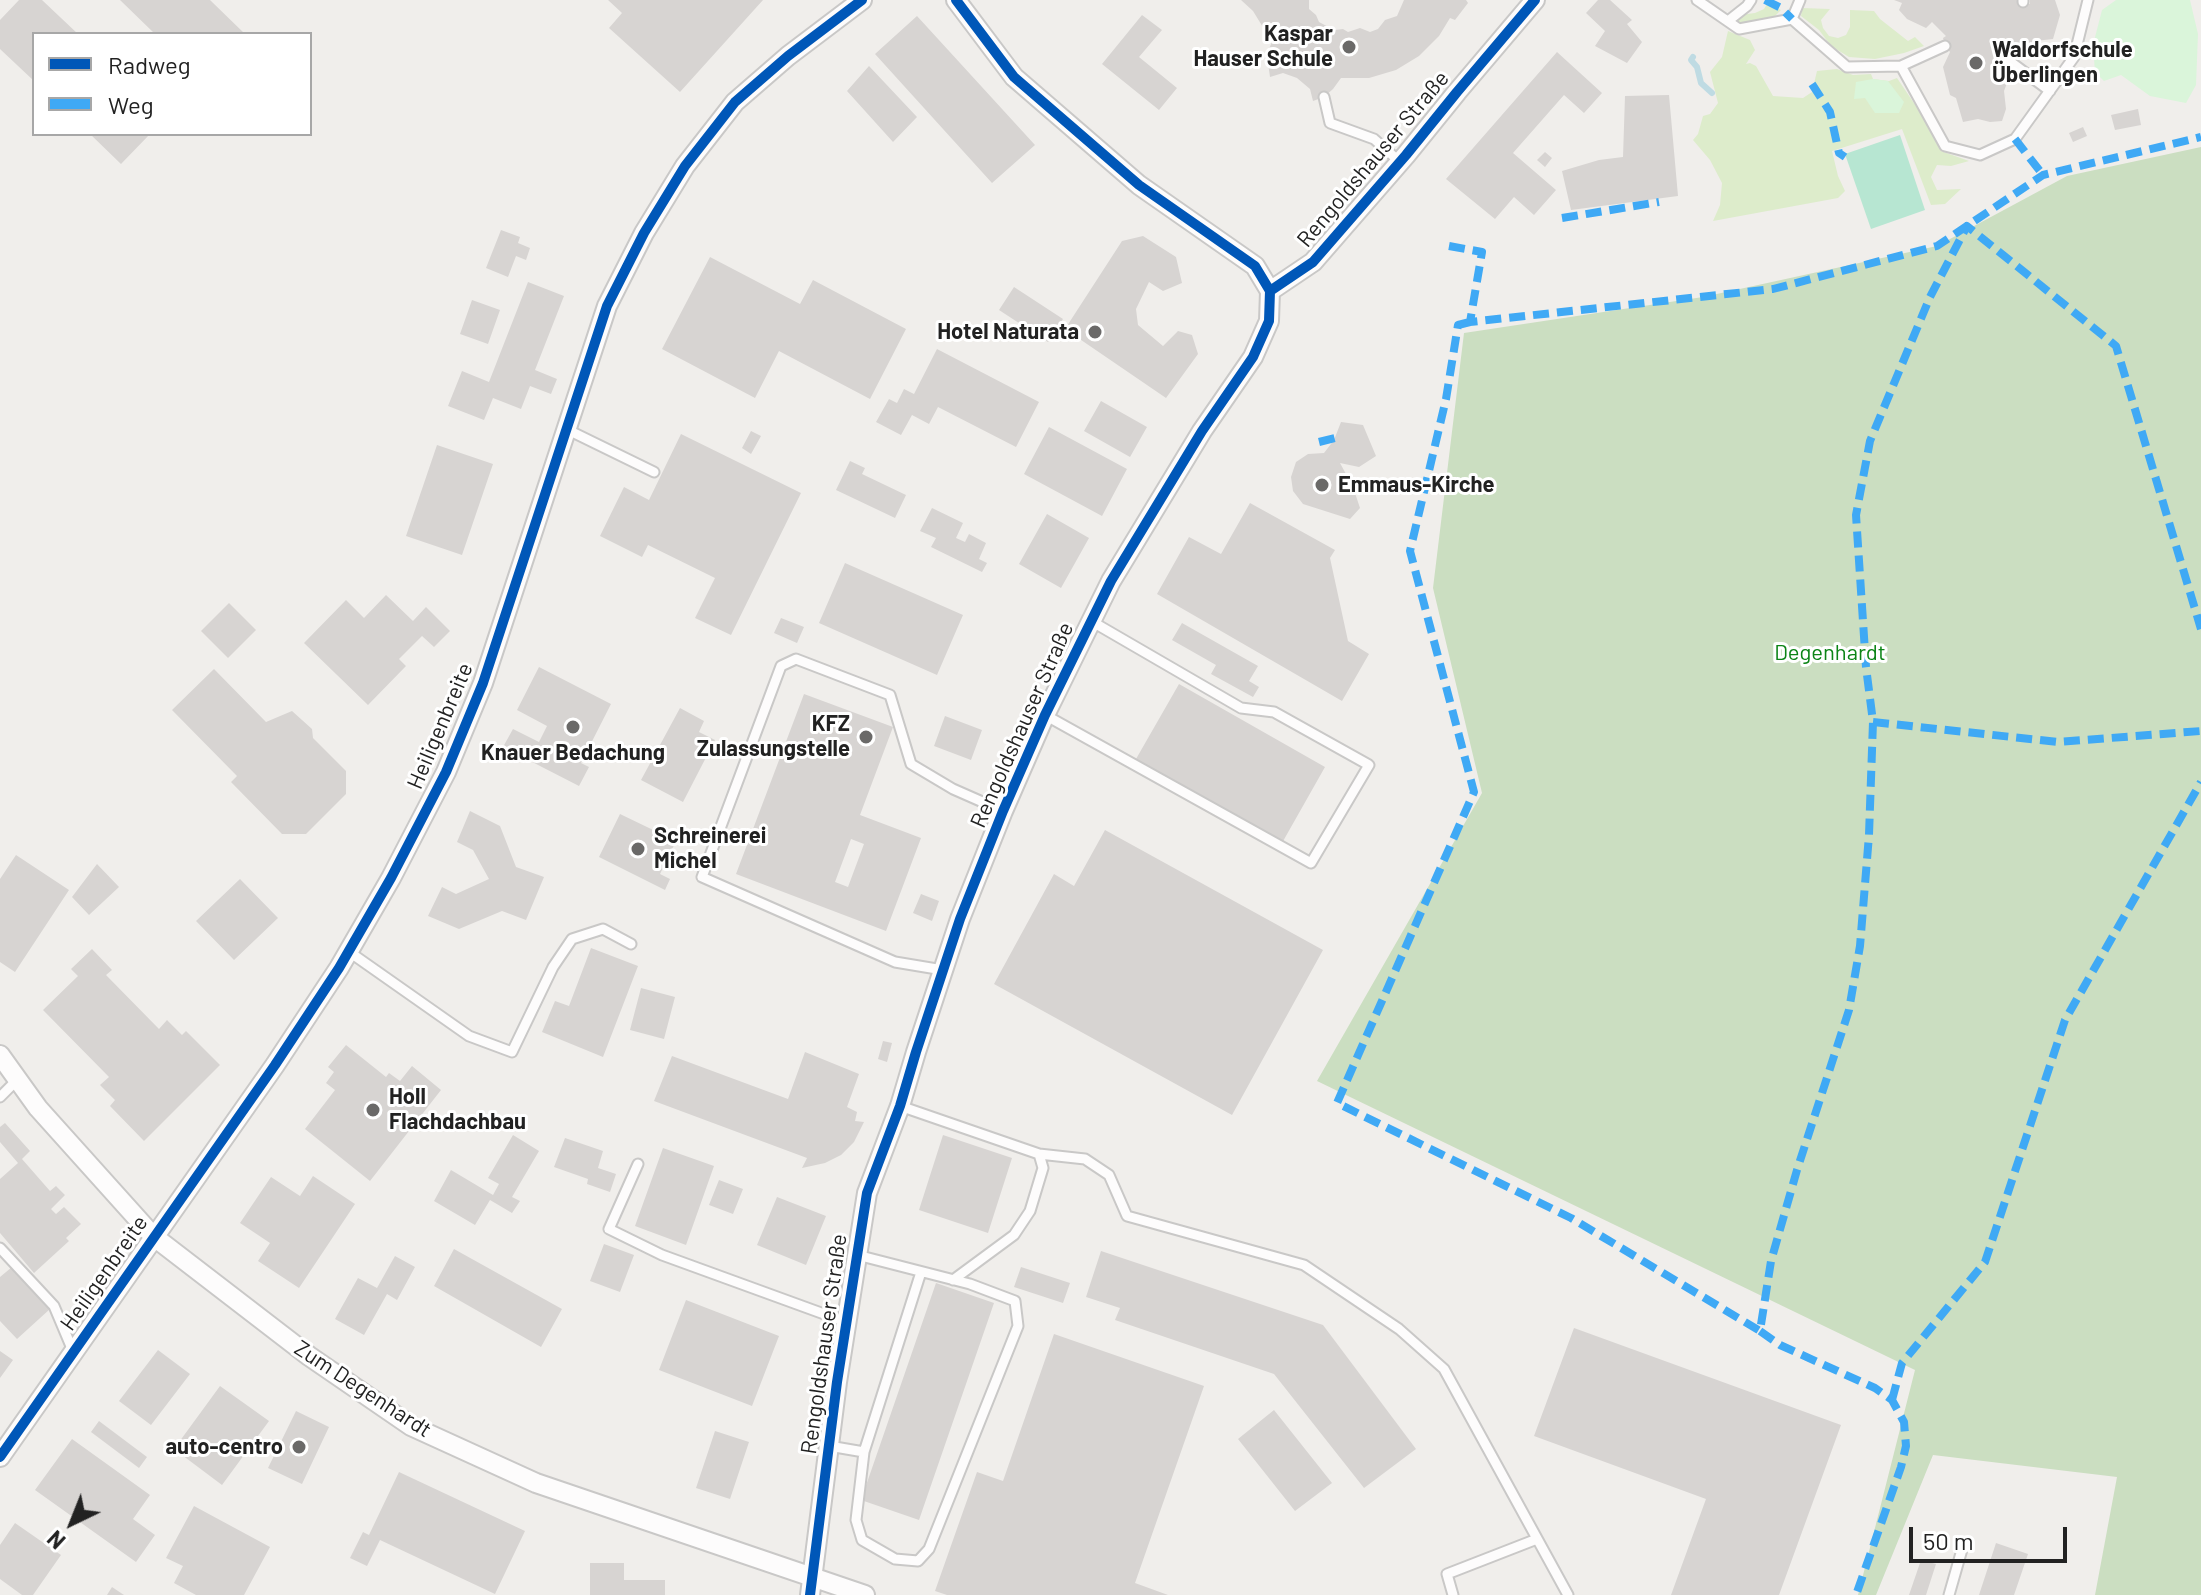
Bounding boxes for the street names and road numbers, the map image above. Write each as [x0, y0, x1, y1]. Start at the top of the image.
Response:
street label: Rengoldshauser Straße [1292, 65, 1454, 253]
street label: Rengoldshauser Straße [965, 618, 1079, 832]
street label: Heiligenbreite [402, 659, 478, 793]
street label: Heiligenbreite [55, 1210, 153, 1336]
street label: Rengoldshauser Straße [795, 1232, 853, 1456]
street label: Zum Degenhardt [289, 1335, 437, 1443]

